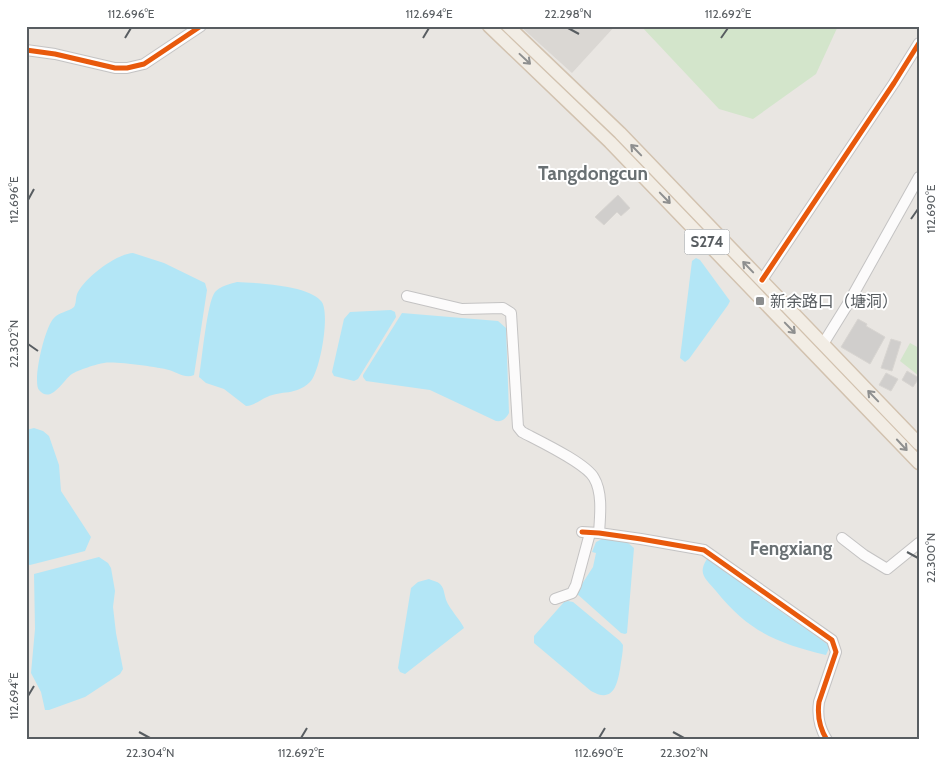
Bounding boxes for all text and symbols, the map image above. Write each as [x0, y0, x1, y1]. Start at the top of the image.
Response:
text: 112.696°E [107, 6, 155, 21]
text: 112.694°E [405, 6, 453, 21]
text: 22.298°N [544, 6, 592, 21]
text: 112.692°E [705, 6, 752, 21]
one-way arrow [518, 53, 531, 65]
one-way arrow [630, 144, 642, 156]
district label: Tangdongcun [538, 162, 648, 185]
text: 112.696°E [6, 176, 21, 224]
text: 112.690°E [923, 184, 938, 233]
one-way arrow [659, 192, 671, 205]
road number: S274 [684, 230, 730, 254]
one-way arrow [742, 260, 754, 273]
place label: 新余路口（塘洞） [770, 292, 898, 311]
marker: 新余路口（塘洞） [754, 295, 766, 307]
text: 22.302°N [6, 320, 21, 368]
one-way arrow [783, 322, 795, 334]
one-way arrow [867, 390, 879, 403]
one-way arrow [896, 439, 908, 452]
text: 22.300°N [923, 533, 938, 583]
district label: Fengxiang [750, 537, 833, 560]
text: 112.694°E [6, 672, 21, 720]
text: 22.304°N [126, 745, 174, 760]
text: 112.692°E [278, 745, 325, 760]
text: 112.690°E [575, 745, 624, 760]
text: 22.302°N [660, 745, 708, 760]

